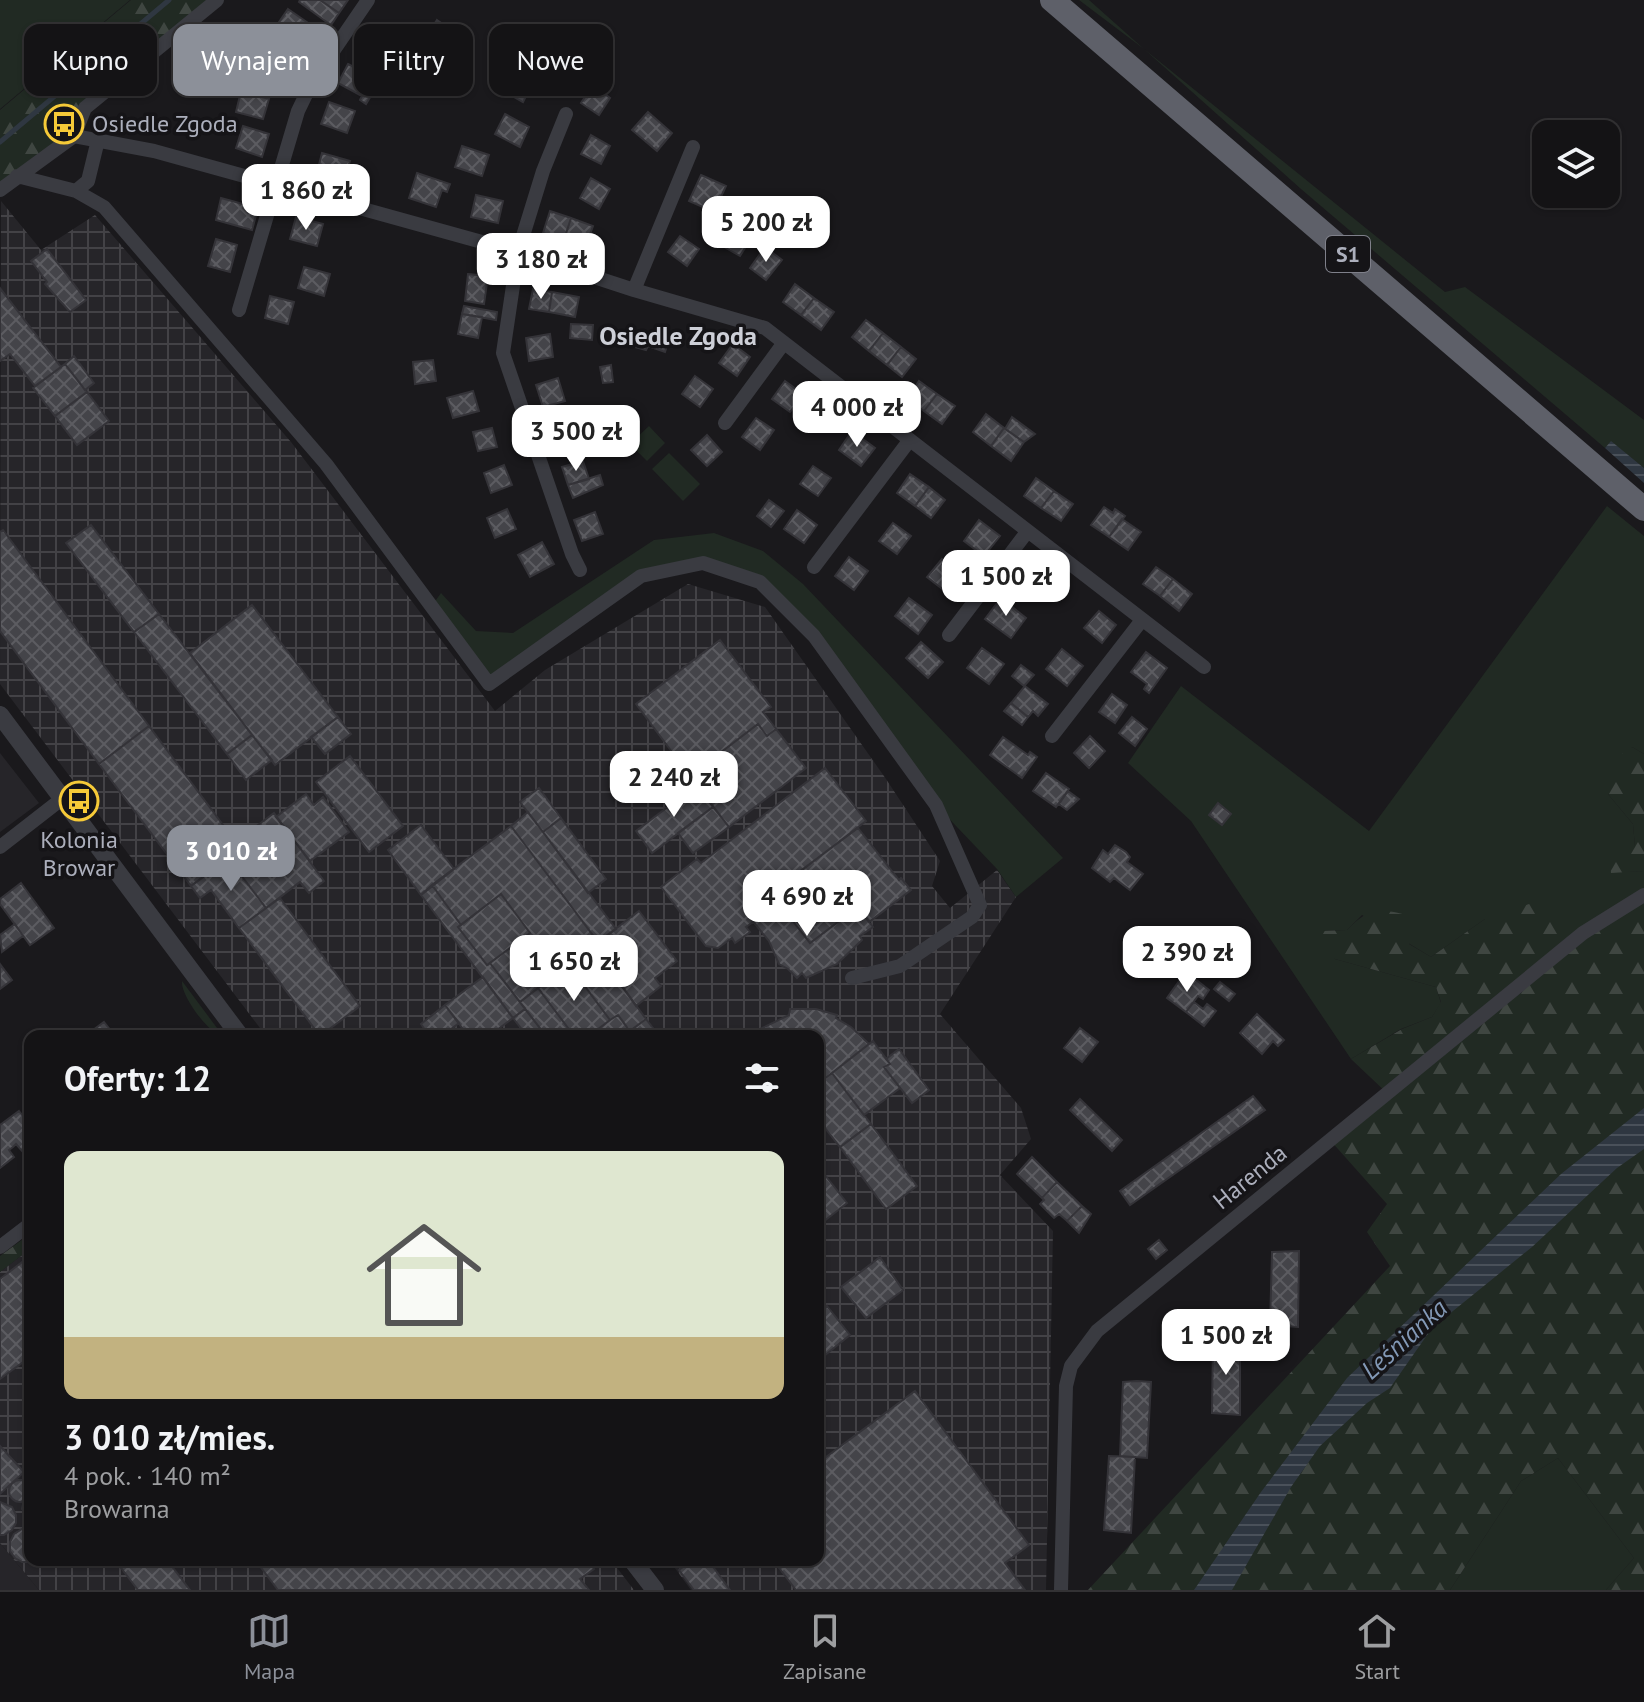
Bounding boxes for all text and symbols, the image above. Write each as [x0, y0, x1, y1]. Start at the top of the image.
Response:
chip: Kupno [24, 24, 157, 96]
chip: Wynajem [173, 24, 338, 96]
chip: Filtry [354, 24, 473, 96]
chip: Nowe [489, 24, 613, 96]
bus stop icon: Osiedle Zgoda [43, 103, 85, 145]
place label: Osiedle Zgoda [92, 108, 238, 139]
map controls [1532, 120, 1620, 208]
button: layers [1532, 120, 1620, 208]
pin: 1 860 zł [223, 164, 389, 232]
text: 1 860 zł [260, 173, 352, 206]
pin: 5 200 zł [683, 196, 849, 264]
text: 5 200 zł [720, 205, 812, 238]
pin: 3 180 zł [458, 233, 624, 301]
road number: S1 [1326, 236, 1370, 272]
text: 3 180 zł [495, 242, 587, 275]
district label: Osiedle Zgoda [599, 319, 757, 352]
pin: 4 000 zł [774, 381, 940, 449]
text: 4 000 zł [811, 390, 903, 423]
pin: 3 500 zł [493, 405, 659, 473]
text: 3 500 zł [530, 414, 622, 447]
pin: 1 500 zł [923, 550, 1089, 618]
text: 1 500 zł [960, 559, 1052, 592]
pin: 2 240 zł [591, 751, 757, 819]
text: 2 240 zł [628, 760, 720, 793]
bus stop icon: Kolonia Browar [58, 780, 100, 822]
place label: Kolonia Browar [40, 824, 118, 883]
pin: 3 010 zł [148, 825, 314, 893]
text: 3 010 zł [185, 834, 277, 867]
pin: 4 690 zł [724, 870, 890, 938]
text: 4 690 zł [761, 879, 853, 912]
pin: 2 390 zł [1104, 926, 1270, 994]
pin: 1 650 zł [491, 935, 657, 1003]
text: 2 390 zł [1141, 935, 1233, 968]
text: 1 650 zł [528, 944, 620, 977]
text: Oferty: 12 [64, 1056, 211, 1100]
icon: filters [740, 1056, 784, 1100]
street label: Harenda [1206, 1137, 1293, 1216]
icon: home [352, 1203, 496, 1347]
water label: Leśnianka [1354, 1291, 1454, 1386]
pin: 1 500 zł [1143, 1309, 1309, 1377]
text: 1 500 zł [1180, 1318, 1272, 1351]
text: 3 010 zł/mies. [64, 1415, 275, 1459]
text: 4 pok. · 140 m² [64, 1459, 231, 1492]
text: Browarna [64, 1492, 170, 1525]
tab: Mapa [244, 1609, 295, 1685]
tab: Zapisane [783, 1609, 867, 1685]
tab: Start [1354, 1609, 1400, 1685]

